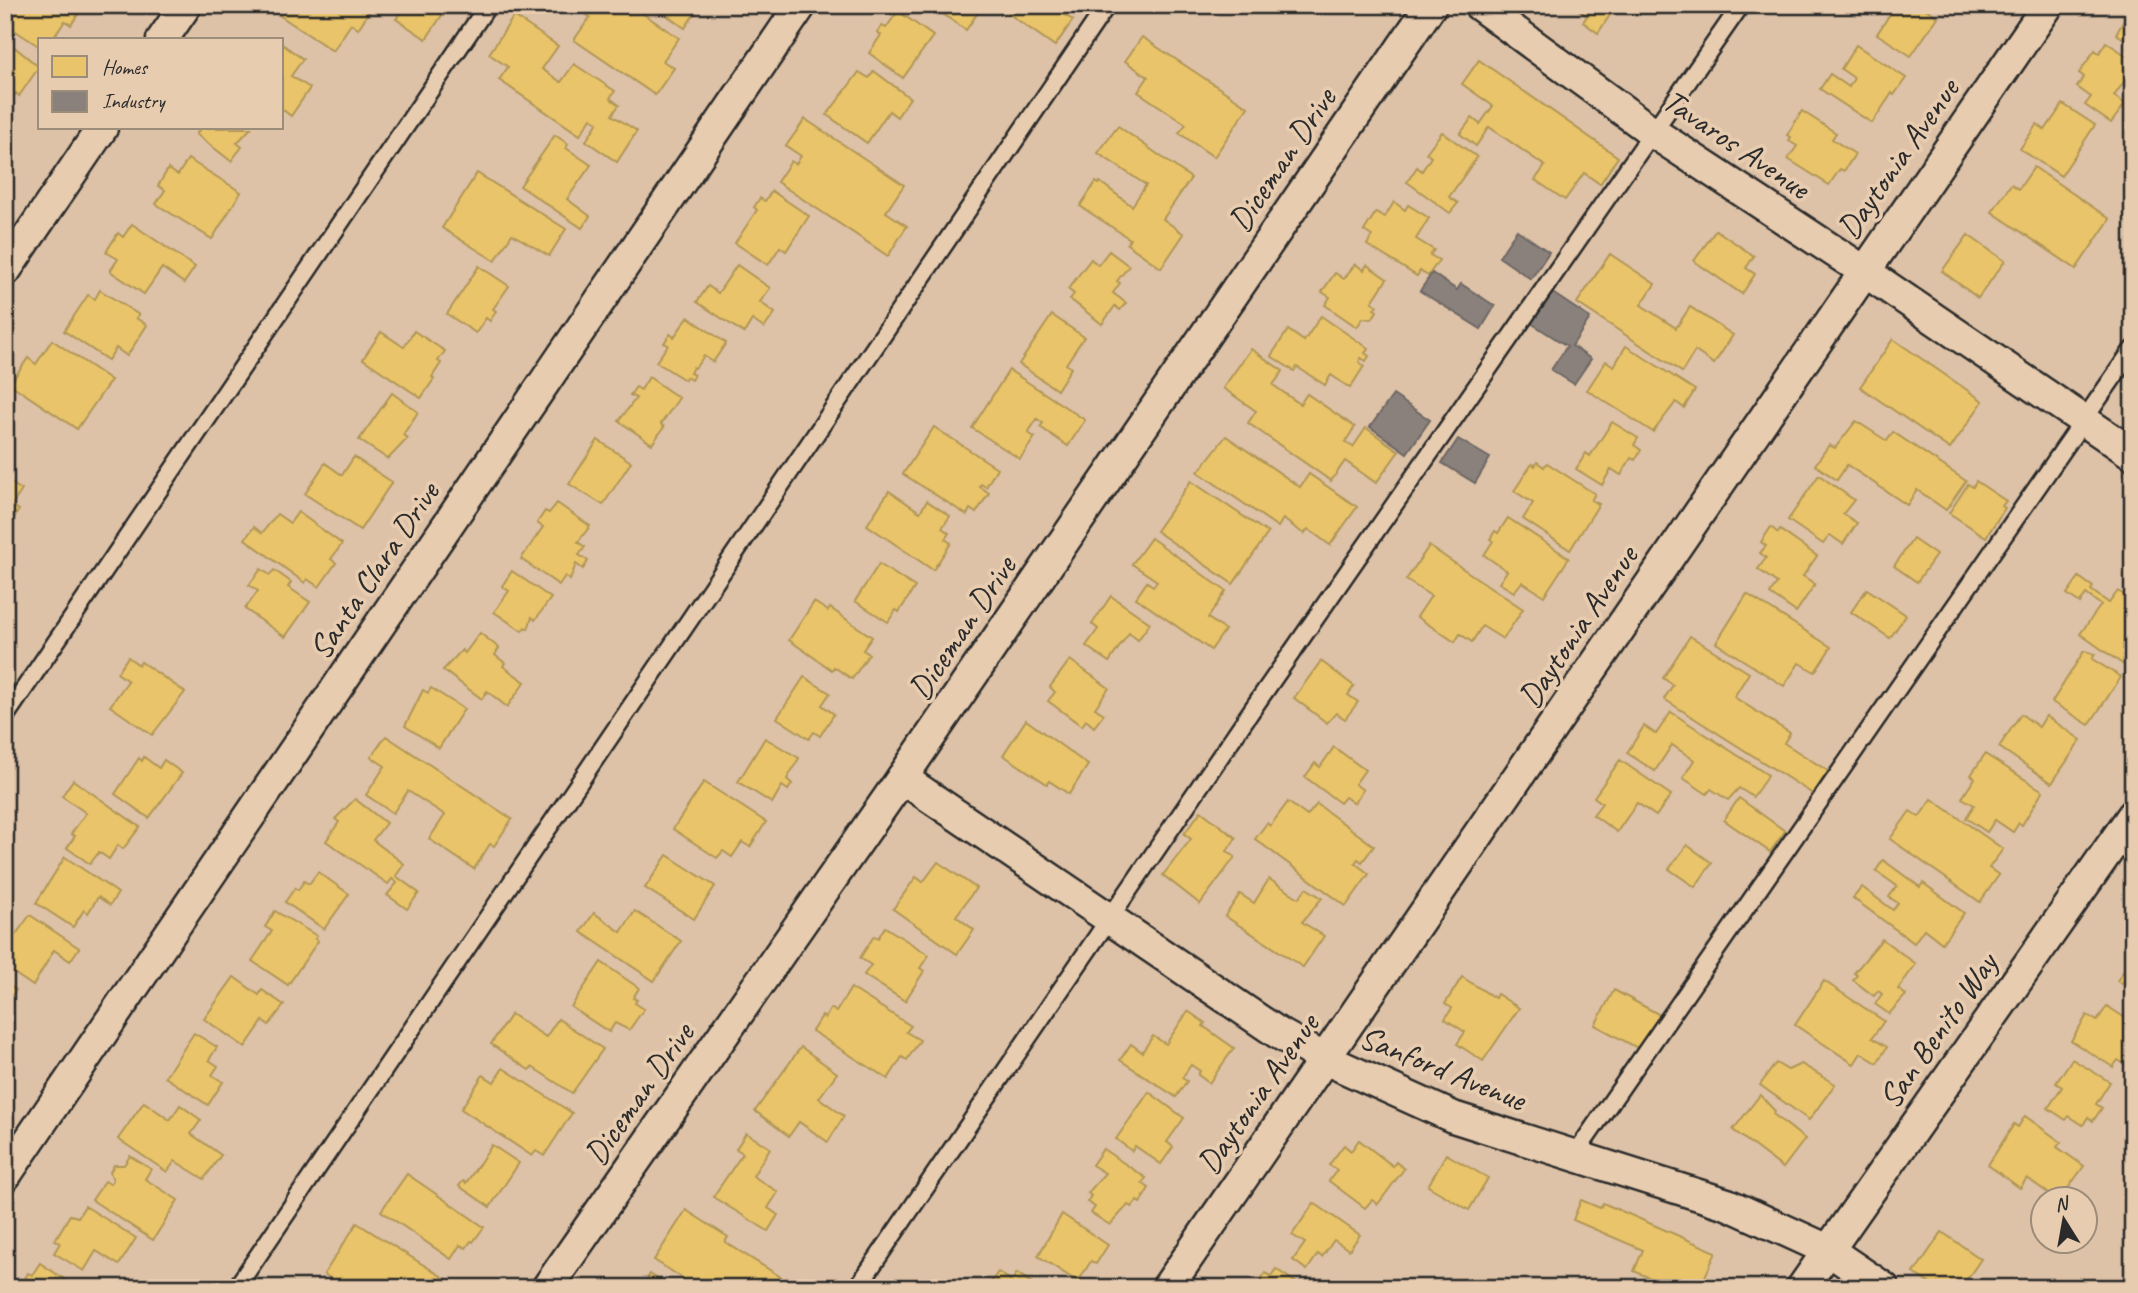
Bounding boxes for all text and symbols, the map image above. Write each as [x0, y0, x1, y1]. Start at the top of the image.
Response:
legend [38, 38, 284, 130]
text: Homes [102, 54, 149, 80]
street label: Daytonia Avenue [1827, 69, 1970, 247]
street label: Diceman Drive [1219, 78, 1346, 239]
street label: Tavaros Avenue [1655, 79, 1820, 210]
text: Industry [102, 88, 166, 114]
street label: Santa Clara Drive [299, 472, 450, 667]
street label: Daytonia Avenue [1508, 536, 1648, 715]
street label: Diceman Drive [899, 546, 1026, 707]
street label: San Benito Way [1869, 942, 2008, 1117]
street label: Daytonia Avenue [1187, 1004, 1330, 1182]
street label: Diceman Drive [575, 1012, 704, 1173]
street label: Sanford Avenue [1354, 1016, 1534, 1121]
north arrow [2030, 1184, 2100, 1254]
text: N [2053, 1191, 2072, 1217]

